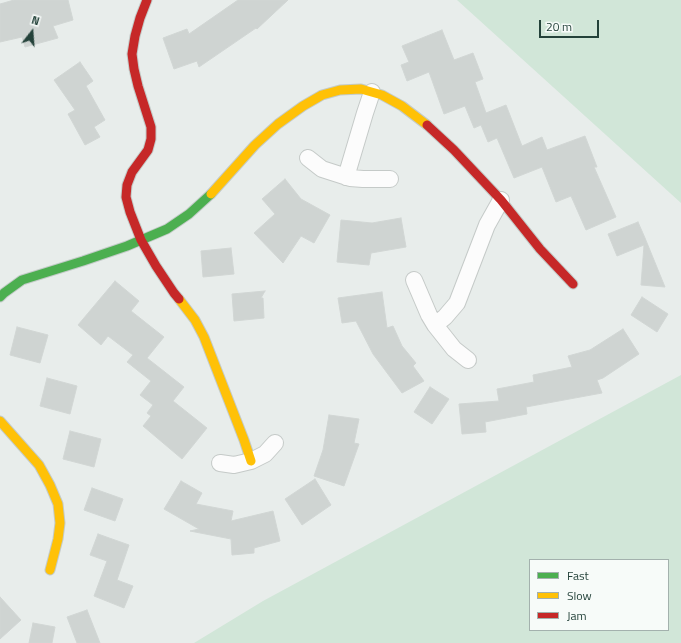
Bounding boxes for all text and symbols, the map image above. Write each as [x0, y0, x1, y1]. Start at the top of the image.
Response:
north arrow [12, 12, 52, 52]
text: N [30, 12, 41, 29]
scale bar [541, 12, 601, 38]
text: 20 m [546, 17, 572, 36]
legend [529, 559, 669, 631]
text: Fast [567, 566, 589, 585]
text: Slow [567, 586, 592, 605]
text: Jam [567, 606, 587, 625]

